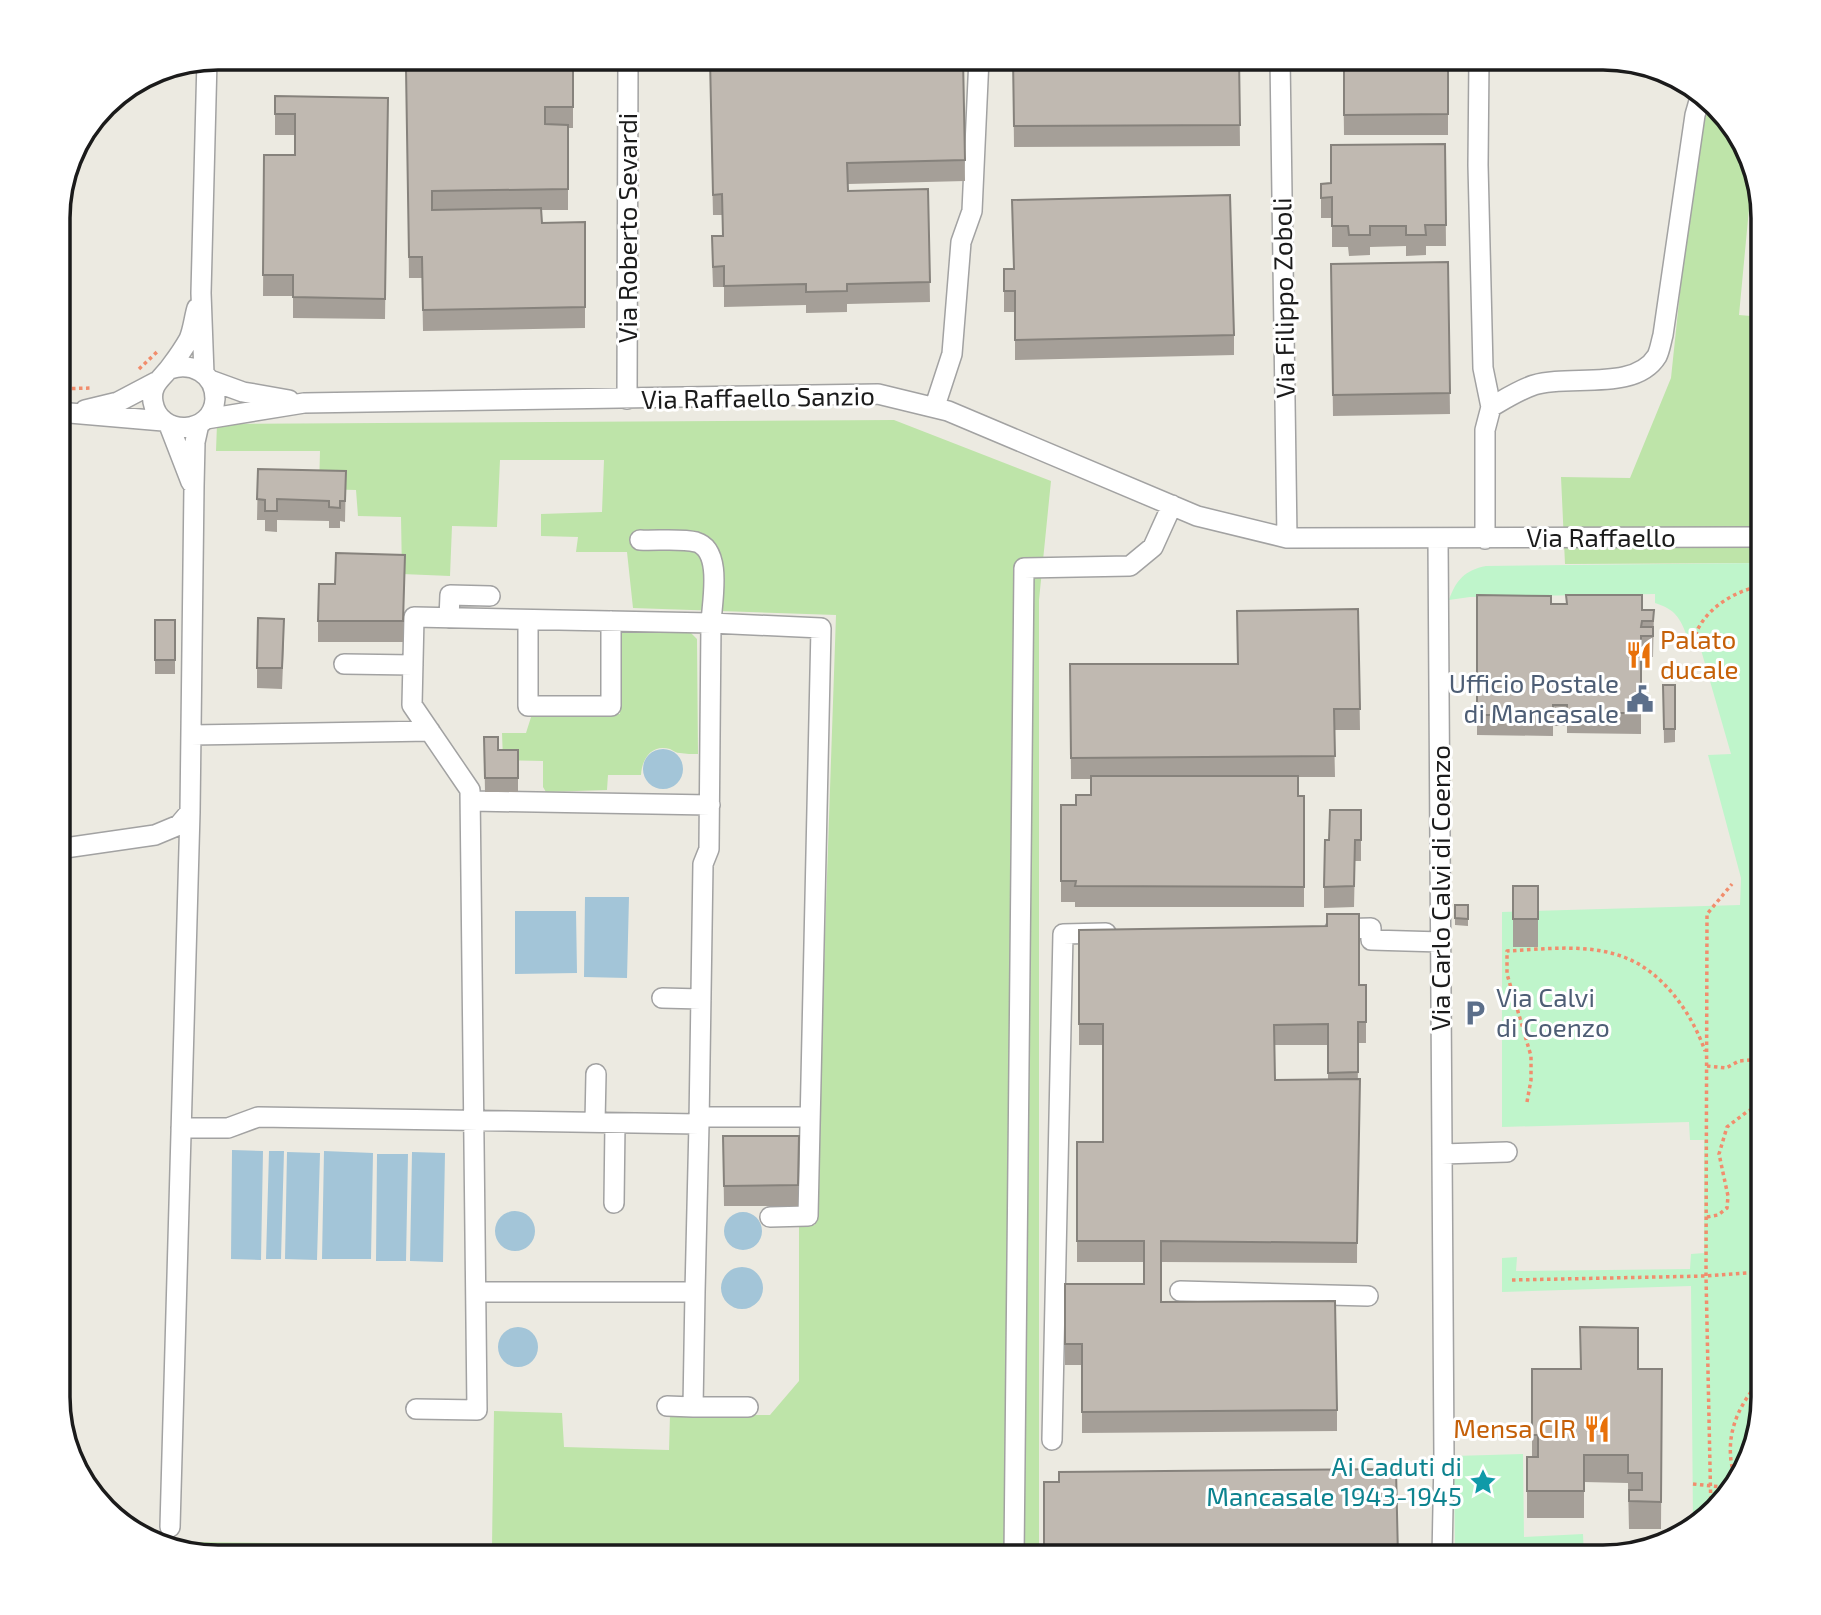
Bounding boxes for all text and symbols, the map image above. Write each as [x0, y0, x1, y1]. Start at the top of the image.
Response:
street label: Via Roberto Sevardi [611, 113, 642, 343]
street label: Via Filippo Zoboli [1265, 197, 1300, 399]
street label: Via Raffaello Sanzio [641, 379, 875, 414]
street label: Via Raffaello [1526, 521, 1676, 552]
place label: Palato ducale [1660, 623, 1738, 684]
restaurant icon: Palato ducale [1624, 640, 1654, 670]
place label: Ufficio Postale di Mancasale [1449, 667, 1619, 728]
public building icon: Ufficio Postale di Mancasale [1625, 684, 1655, 714]
street label: Via Carlo Calvi di Coenzo [1424, 745, 1455, 1031]
place label: Via Calvi di Coenzo [1496, 981, 1610, 1042]
parking icon: Via Calvi di Coenzo [1460, 998, 1490, 1028]
place label: Mensa CIR [1453, 1412, 1576, 1443]
restaurant icon: Mensa CIR [1582, 1414, 1612, 1444]
place label: Ai Caduti di Mancasale 1943-1945 [1206, 1450, 1462, 1511]
place icon: Ai Caduti di Mancasale 1943-1945 [1468, 1467, 1498, 1497]

